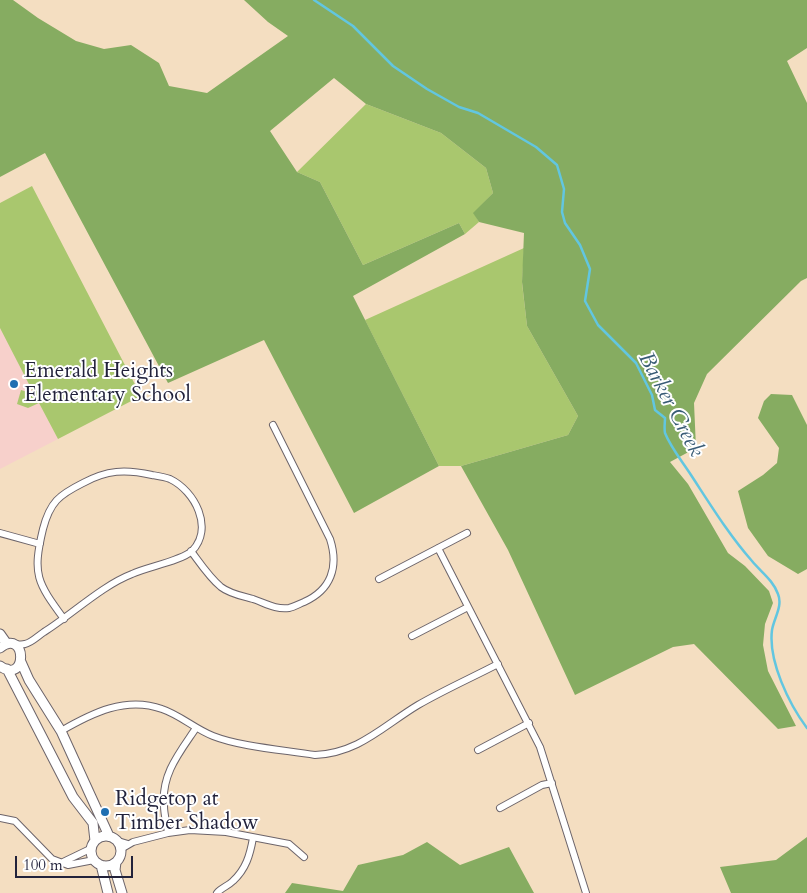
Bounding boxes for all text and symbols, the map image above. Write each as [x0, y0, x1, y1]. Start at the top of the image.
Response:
water label: Barker Creek [631, 348, 709, 462]
place label: Emerald Heights Elementary School [24, 359, 191, 409]
marker: Emerald Heights Elementary School [8, 378, 20, 390]
place label: Ridgetop at Timber Shadow [115, 787, 259, 837]
marker: Ridgetop at Timber Shadow [99, 806, 111, 818]
scale bar [18, 846, 135, 878]
text: 100 m [23, 855, 63, 875]

